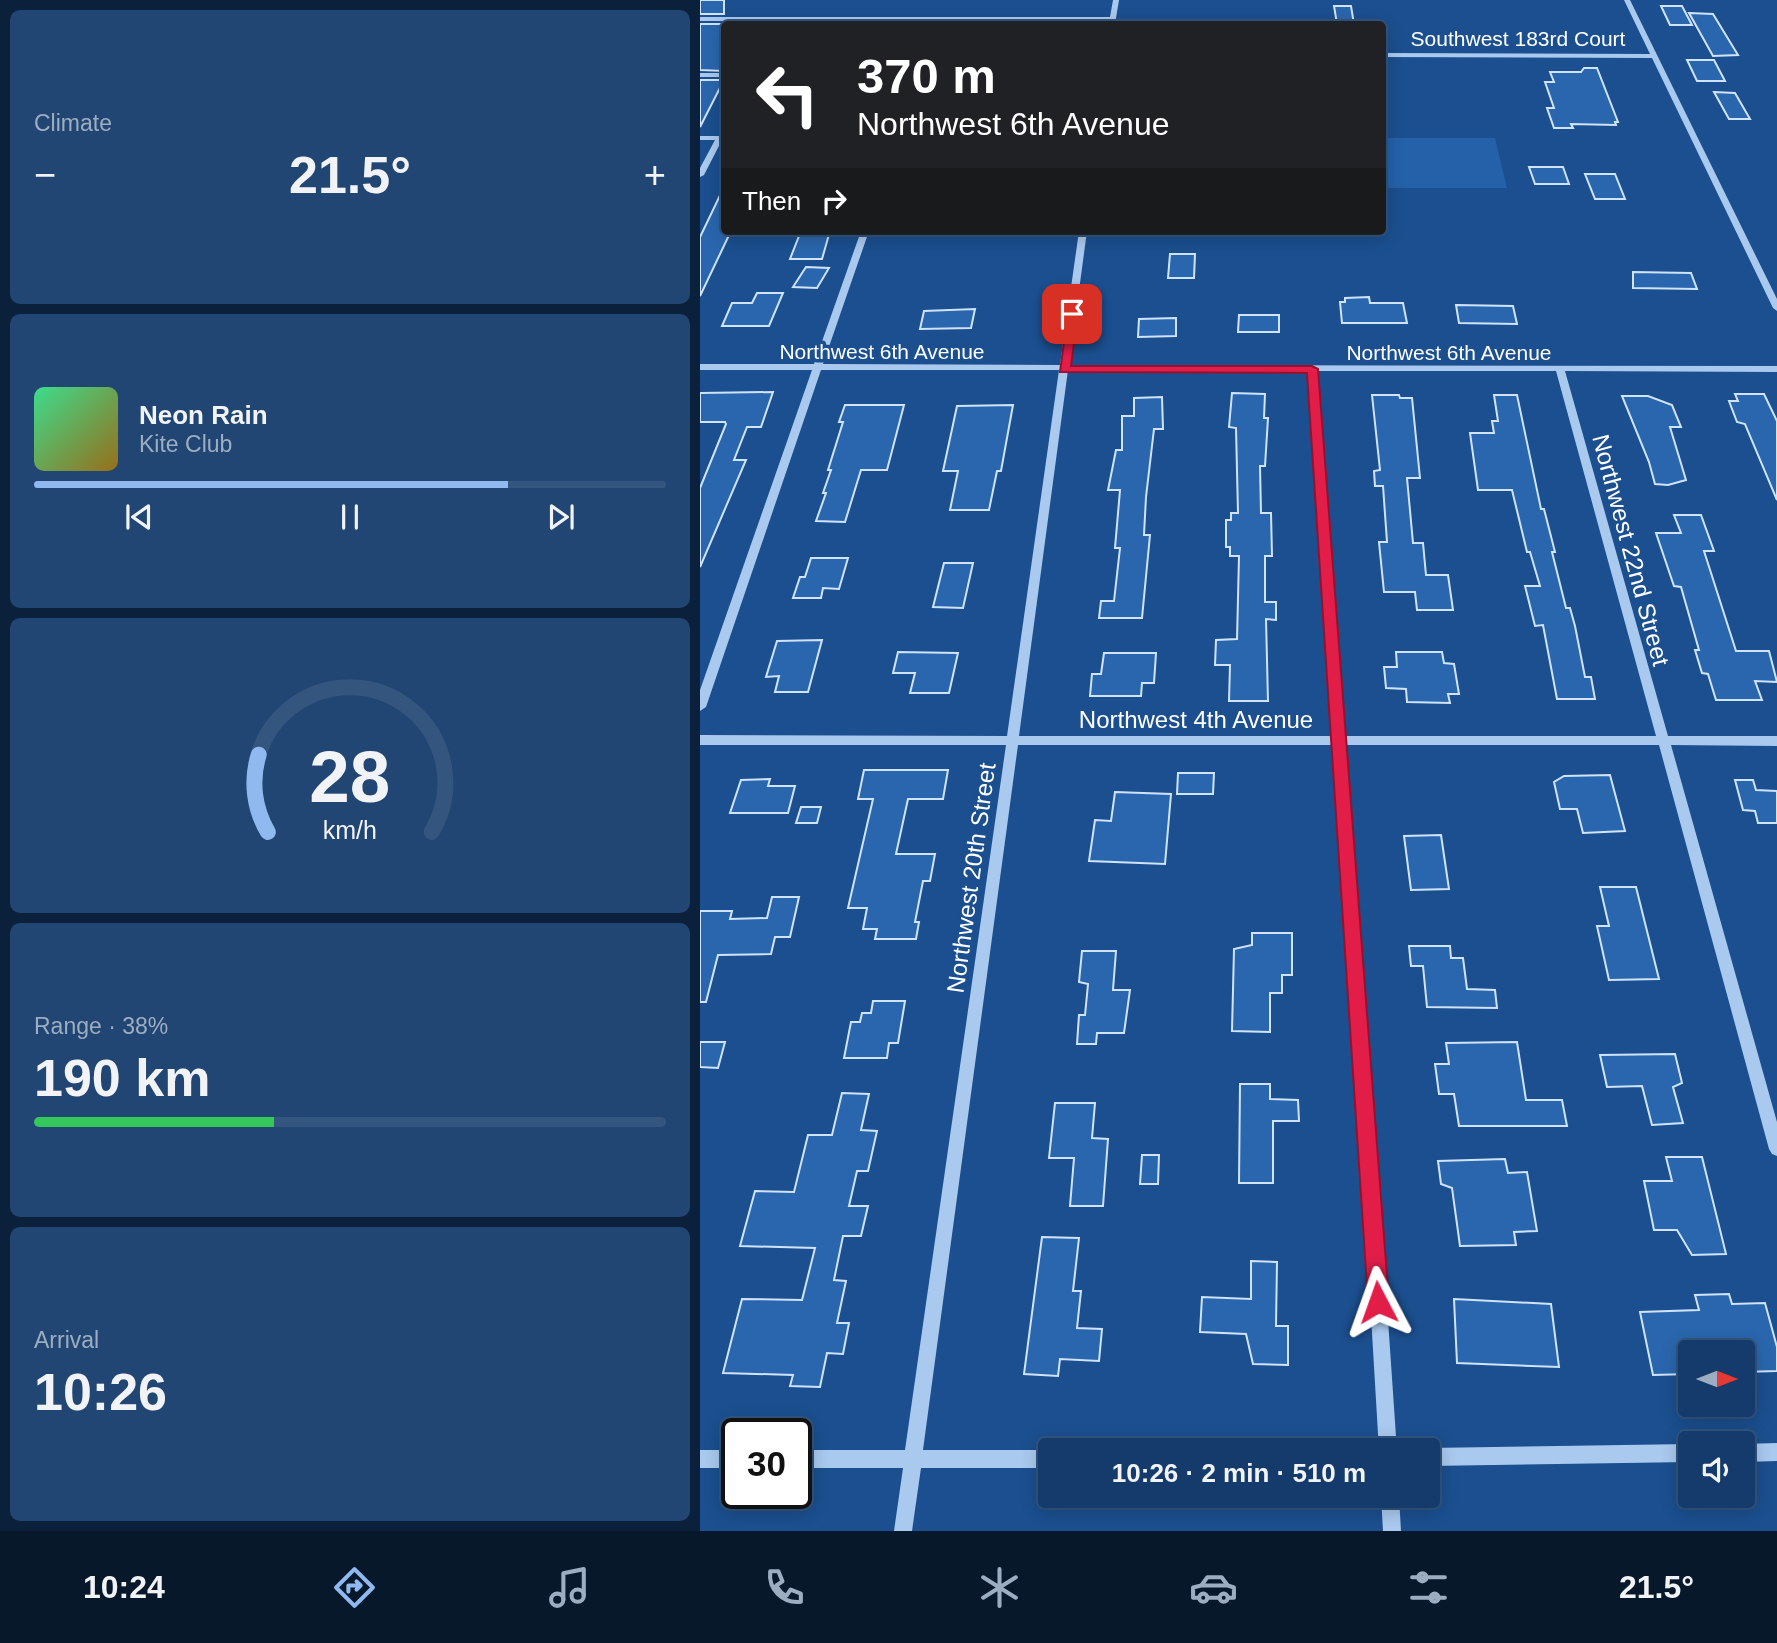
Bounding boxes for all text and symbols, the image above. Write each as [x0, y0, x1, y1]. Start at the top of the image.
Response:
street label: Southwest 183rd Court [1411, 27, 1626, 50]
icon: left [742, 49, 833, 140]
text: 370 m [857, 49, 996, 103]
text: Northwest 6th Avenue [857, 106, 1170, 142]
text: Climate [34, 110, 112, 136]
text: 21.5° [289, 146, 411, 204]
text: − [34, 154, 56, 196]
text: + [644, 154, 666, 196]
icon: right [815, 182, 853, 220]
text: Then [742, 186, 801, 216]
pin [1042, 284, 1102, 344]
icon: arrive [1053, 295, 1091, 333]
street label: Northwest 6th Avenue [779, 340, 985, 363]
street label: Northwest 6th Avenue [1346, 341, 1552, 364]
text: Neon Rain [139, 400, 268, 430]
text: Kite Club [139, 431, 232, 457]
street label: Northwest 22nd Street [1587, 431, 1675, 669]
icon: previous [120, 498, 158, 536]
icon: pause [331, 498, 369, 536]
icon: next [542, 498, 580, 536]
street label: Northwest 4th Avenue [1079, 706, 1313, 733]
text: 28 [310, 736, 390, 817]
street label: Northwest 20th Street [941, 761, 1001, 995]
text: km/h [323, 815, 377, 843]
text: Range · 38% [34, 1013, 168, 1039]
text: 190 km [34, 1049, 210, 1107]
position arrow [1341, 1265, 1415, 1339]
text: Arrival [34, 1327, 99, 1353]
north arrow [1678, 1340, 1755, 1418]
map controls [1678, 1340, 1755, 1508]
text: 10:26 [34, 1363, 167, 1421]
speed limit sign: 30 [721, 1418, 812, 1509]
button: sound [1678, 1431, 1755, 1508]
text: 10:26 · 2 min · 510 m [1112, 1458, 1366, 1488]
icon: directions [330, 1563, 379, 1612]
icon: music [545, 1563, 594, 1612]
icon: phone [760, 1563, 809, 1612]
icon: climate [975, 1563, 1024, 1612]
icon: car [1189, 1563, 1238, 1612]
icon: filters [1404, 1563, 1453, 1612]
text: 10:24 [83, 1569, 165, 1605]
text: 21.5° [1619, 1569, 1694, 1605]

